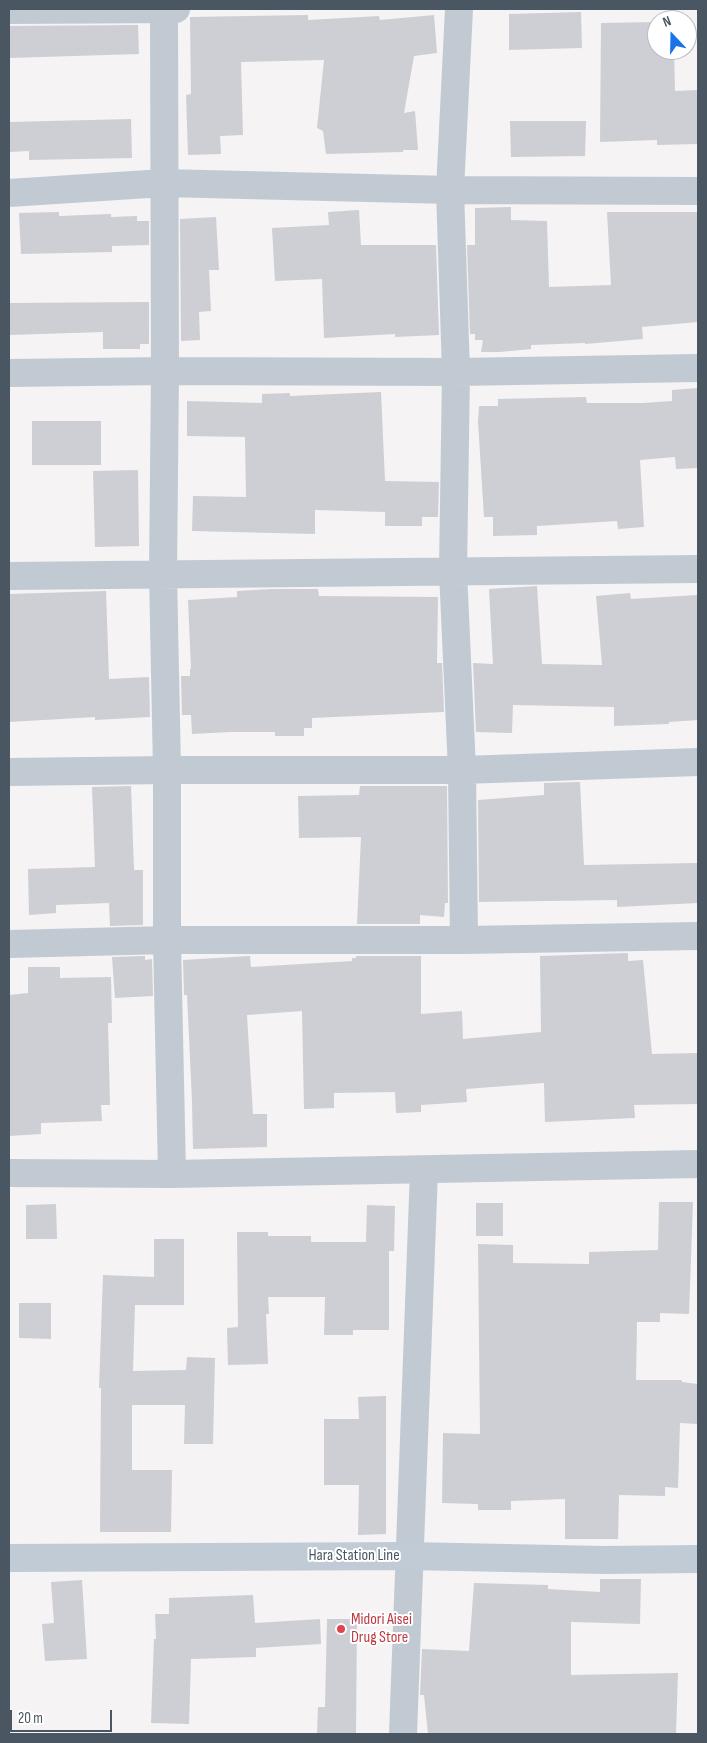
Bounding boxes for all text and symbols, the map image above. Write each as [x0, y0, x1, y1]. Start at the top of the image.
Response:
north arrow [647, 10, 697, 60]
text: N [660, 12, 673, 31]
street label: Hara Station Line [308, 1546, 400, 1566]
place label: Midori Aisei Drug Store [351, 1610, 412, 1648]
marker: Midori Aisei Drug Store [335, 1623, 347, 1635]
scale bar [12, 1700, 115, 1732]
text: 20 m [18, 1709, 43, 1728]

